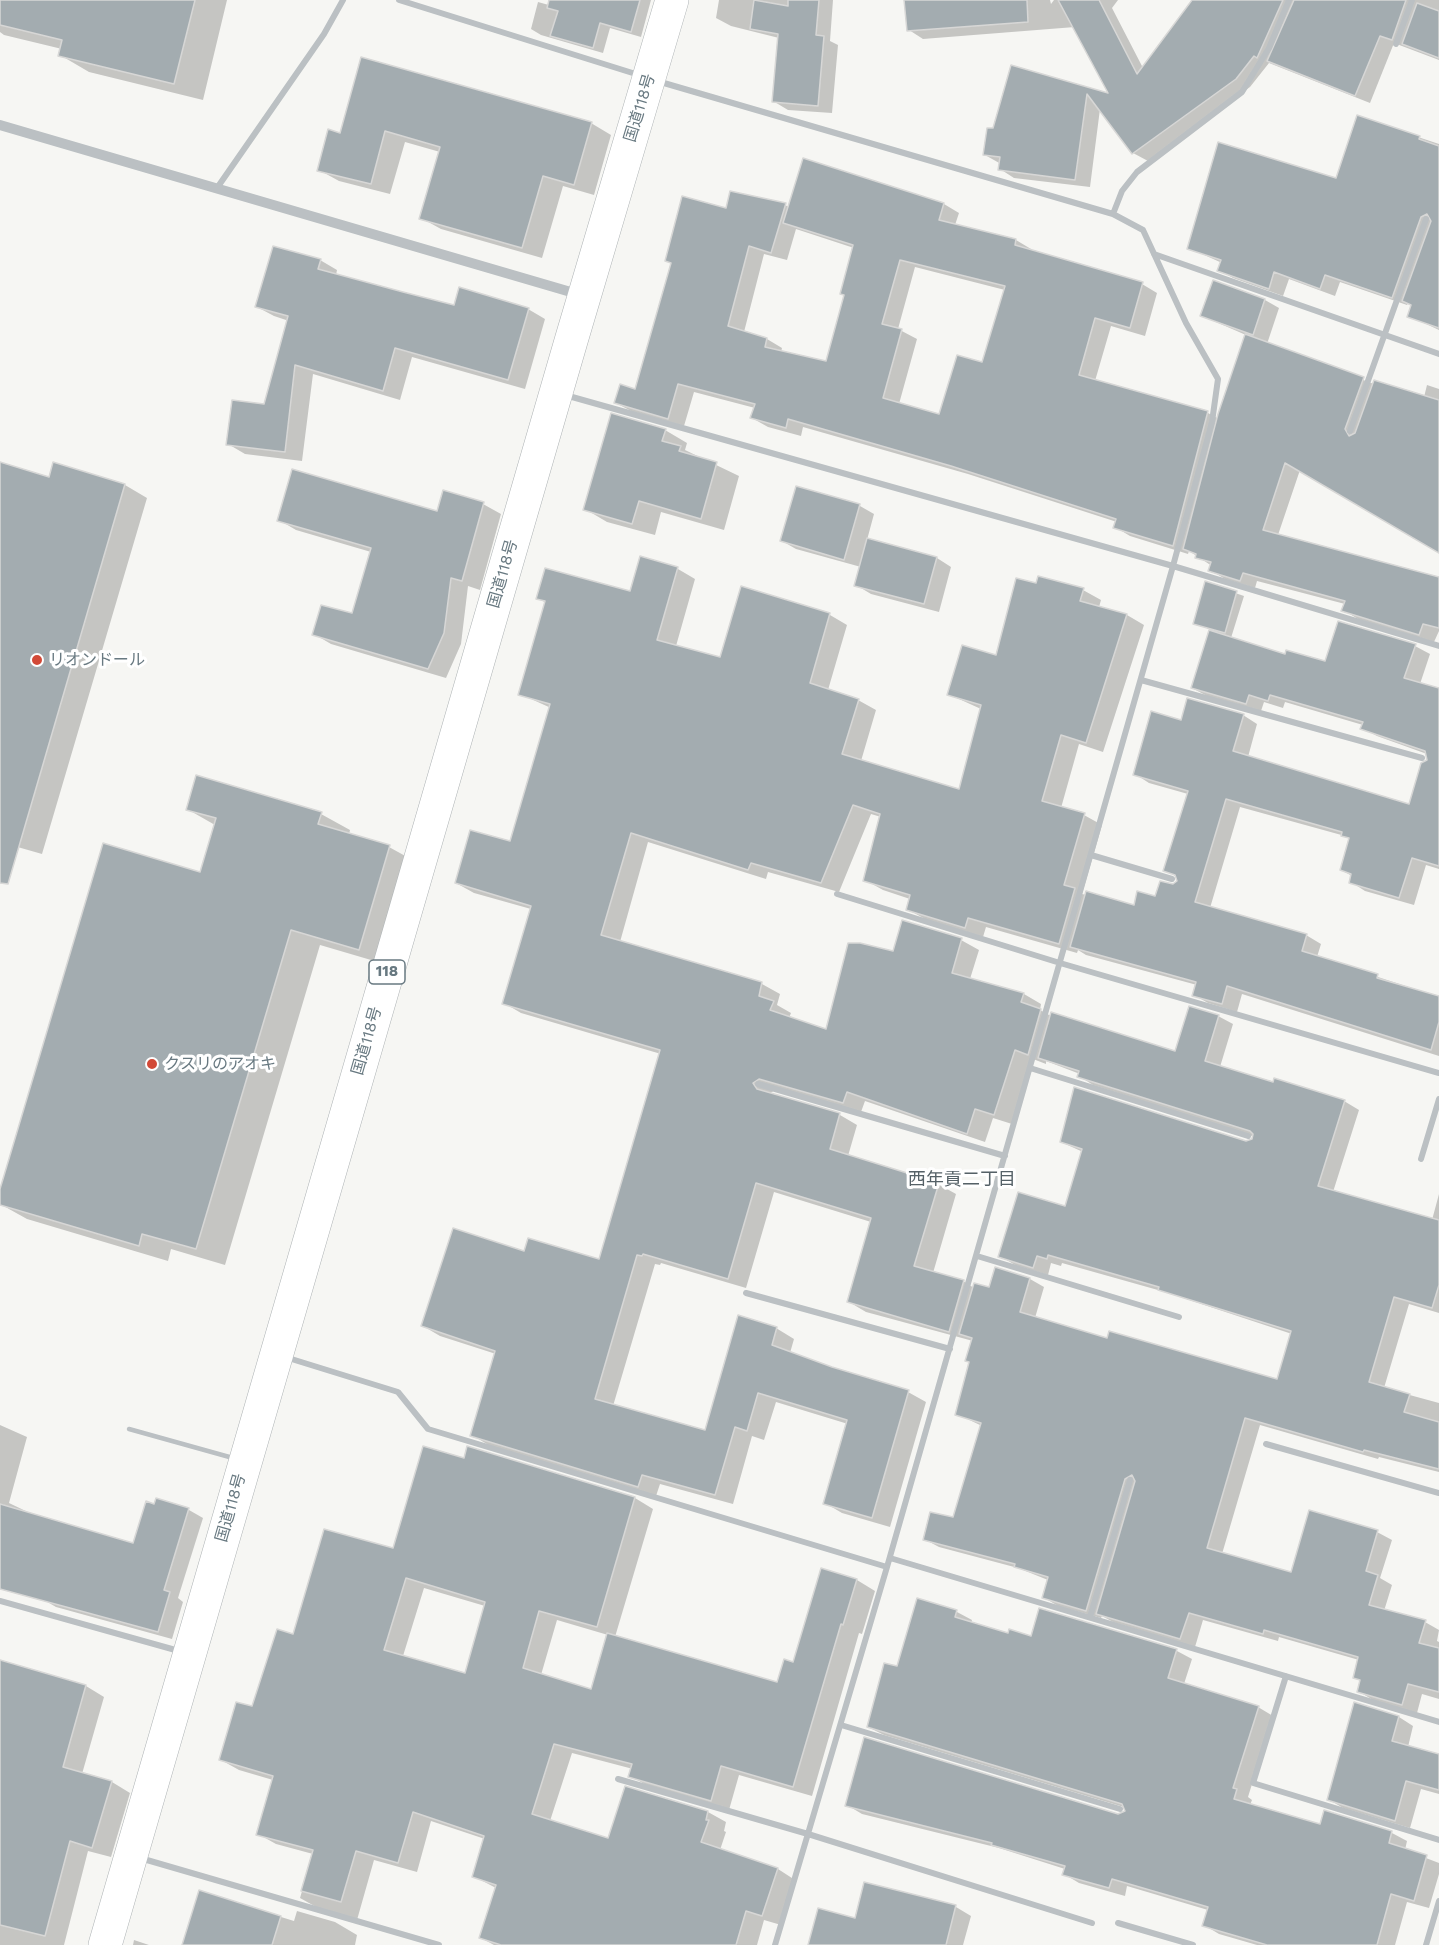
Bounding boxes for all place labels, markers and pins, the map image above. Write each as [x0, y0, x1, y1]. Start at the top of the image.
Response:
place label: リオンドール [49, 650, 145, 670]
marker: リオンドール [30, 653, 44, 667]
place label: クスリのアオキ [164, 1054, 276, 1074]
marker: クスリのアオキ [145, 1057, 159, 1071]

